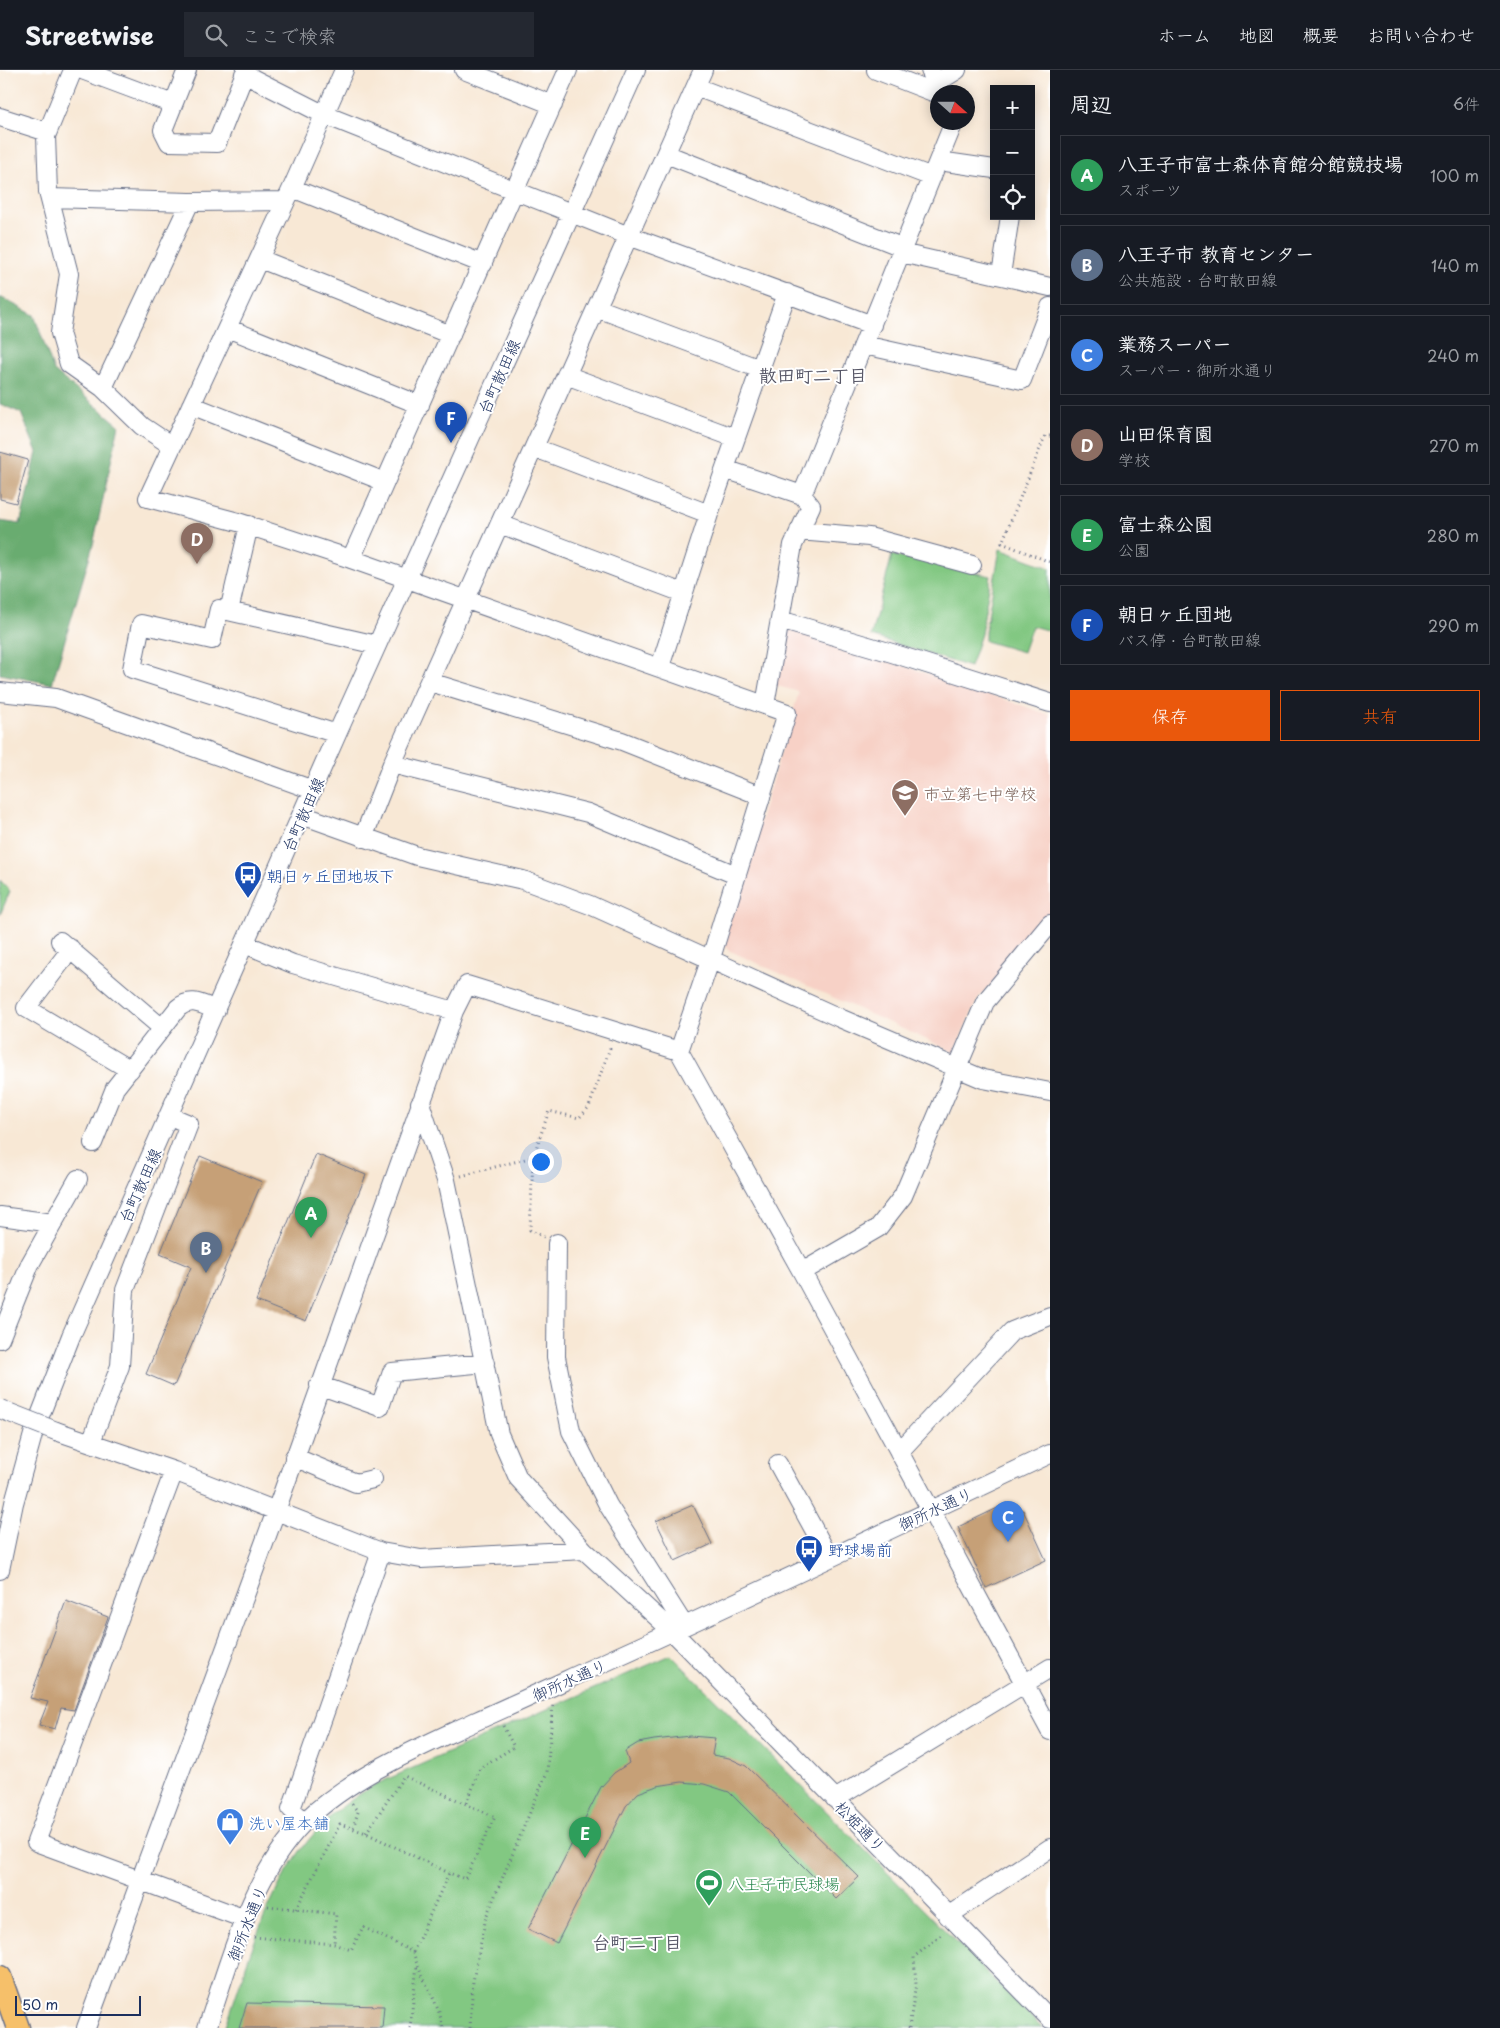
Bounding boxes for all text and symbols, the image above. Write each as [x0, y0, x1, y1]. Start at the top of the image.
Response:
search box [184, 12, 534, 57]
text: Streetwise [25, 17, 154, 53]
icon: search [202, 21, 230, 49]
text: ここで検索 [242, 21, 337, 49]
text: ホーム [1158, 21, 1211, 48]
text: 地図 [1239, 21, 1275, 48]
text: 概要 [1303, 21, 1339, 48]
text: お問い合わせ [1367, 21, 1475, 48]
north arrow [930, 85, 975, 130]
map controls [990, 85, 1035, 220]
button: + [990, 85, 1035, 130]
text: 周辺 [1070, 87, 1112, 119]
text: 6件 [1453, 91, 1480, 115]
button: − [990, 130, 1035, 175]
text: 八王子市富士森体育館分館競技場 [1118, 149, 1403, 177]
text: A [1081, 163, 1093, 187]
text: 100 m [1430, 163, 1479, 187]
button: locate [990, 175, 1035, 220]
text: スポーツ [1118, 177, 1182, 201]
text: 八王子市 教育センター [1118, 239, 1314, 267]
text: B [1082, 253, 1092, 277]
text: 140 m [1431, 253, 1479, 277]
text: 公共施設 · 台町散田線 [1118, 267, 1277, 291]
text: 業務スーパー [1118, 329, 1231, 357]
street label: 台町散田線 [471, 335, 525, 417]
text: C [1081, 343, 1093, 367]
text: 240 m [1427, 343, 1479, 367]
text: スーパー · 御所水通り [1118, 357, 1276, 381]
district label: 散田町二丁目 [759, 361, 867, 388]
pin: F [435, 402, 467, 443]
text: 山田保育園 [1118, 419, 1213, 447]
text: D [1081, 433, 1093, 457]
text: 270 m [1429, 433, 1479, 457]
text: 学校 [1118, 447, 1150, 471]
text: 富士森公園 [1118, 509, 1213, 537]
pin: D [181, 523, 213, 564]
text: E [1082, 523, 1092, 547]
text: 280 m [1427, 523, 1479, 547]
text: 公園 [1118, 537, 1150, 561]
text: 朝日ヶ丘団地 [1118, 599, 1232, 627]
text: F [1082, 613, 1092, 637]
text: 290 m [1428, 613, 1479, 637]
text: バス停 · 台町散田線 [1118, 627, 1261, 651]
button: 保存 [1070, 690, 1270, 741]
button: 共有 [1280, 690, 1480, 741]
street label: 台町散田線 [275, 773, 329, 855]
school or university icon: 市立第七中学校 [890, 778, 920, 817]
place label: 市立第七中学校 [924, 781, 1036, 805]
bus stop icon: 朝日ヶ丘団地坂下 [233, 860, 263, 899]
place label: 朝日ヶ丘団地坂下 [267, 863, 395, 887]
street label: 台町散田線 [112, 1144, 166, 1226]
your location [528, 1149, 554, 1175]
pin: A [295, 1197, 327, 1238]
pin: B [190, 1232, 222, 1273]
street label: 御所水通り [894, 1480, 976, 1536]
pin: C [992, 1501, 1024, 1542]
bus stop icon: 野球場前 [794, 1534, 824, 1573]
place label: 野球場前 [828, 1537, 892, 1561]
street label: 御所水通り [528, 1652, 610, 1706]
street label: 松姫通り [830, 1795, 892, 1857]
shop icon: 洗い屋本舗 [215, 1807, 245, 1846]
place label: 洗い屋本舗 [249, 1810, 329, 1834]
pin: E [569, 1817, 601, 1858]
sports icon: 八王子市民球場 [694, 1868, 724, 1907]
place label: 八王子市民球場 [728, 1871, 840, 1895]
street label: 御所水通り [220, 1881, 272, 1965]
district label: 台町二丁目 [592, 1928, 682, 1955]
scale bar [15, 1993, 141, 2016]
text: 50 m [22, 1994, 58, 2015]

